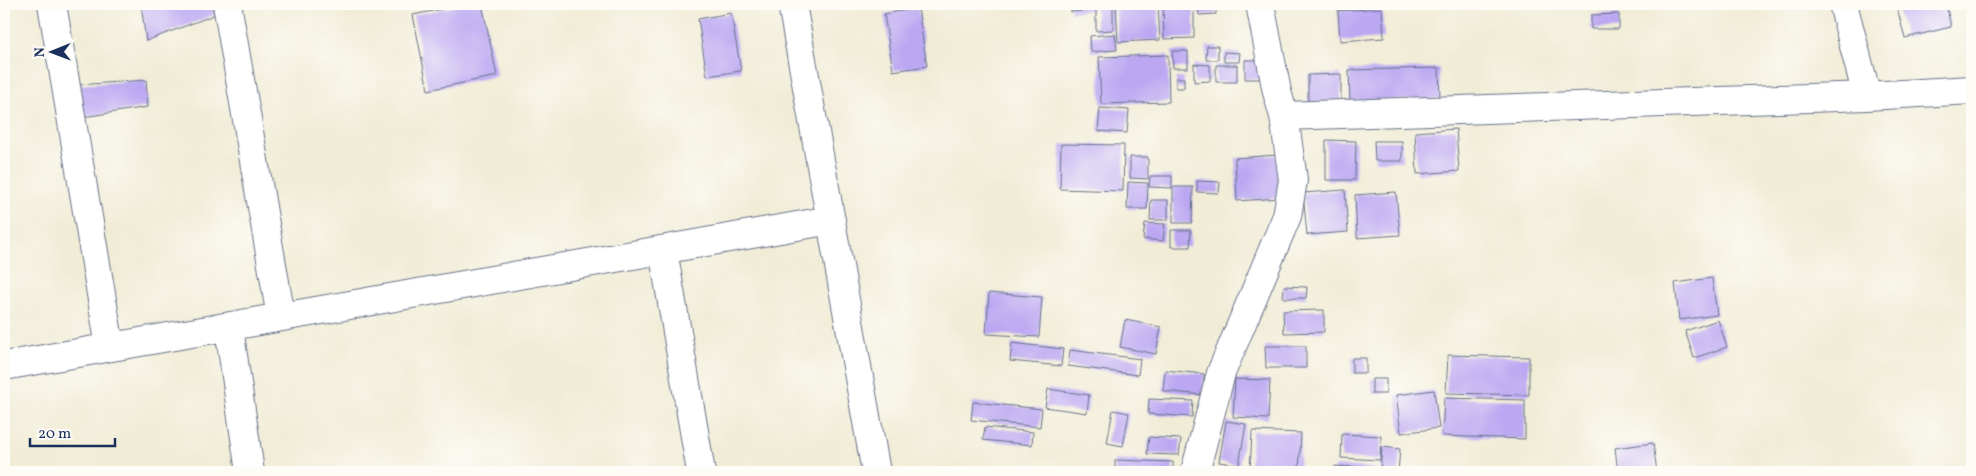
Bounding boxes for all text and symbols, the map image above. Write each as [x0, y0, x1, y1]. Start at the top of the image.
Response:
north arrow [28, 28, 78, 78]
text: N [31, 47, 50, 57]
scale bar [30, 416, 115, 448]
text: 20 m [38, 424, 71, 445]

